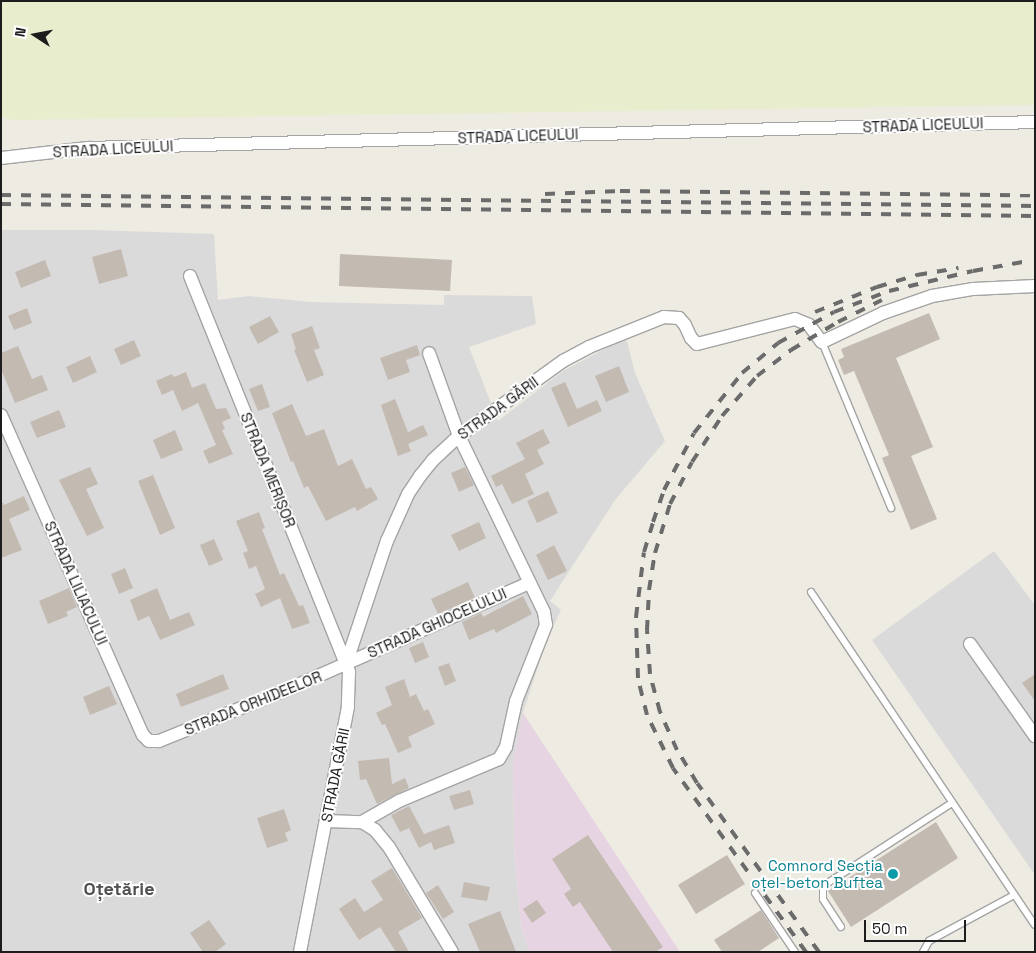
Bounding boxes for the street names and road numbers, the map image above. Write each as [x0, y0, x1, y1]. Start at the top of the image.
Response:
street label: STRADA LICEULUI [862, 114, 984, 136]
street label: STRADA LICEULUI [457, 125, 579, 147]
street label: STRADA LICEULUI [52, 137, 174, 161]
street label: STRADA GĂRII [454, 373, 542, 443]
street label: STRADA MERIȘOR [237, 410, 299, 530]
street label: STRADA LILIACULUI [41, 518, 111, 648]
street label: STRADA GHIOCELULUI [365, 584, 509, 662]
street label: STRADA ORHIDEELOR [182, 667, 324, 739]
street label: STRADA GĂRII [317, 726, 353, 824]

